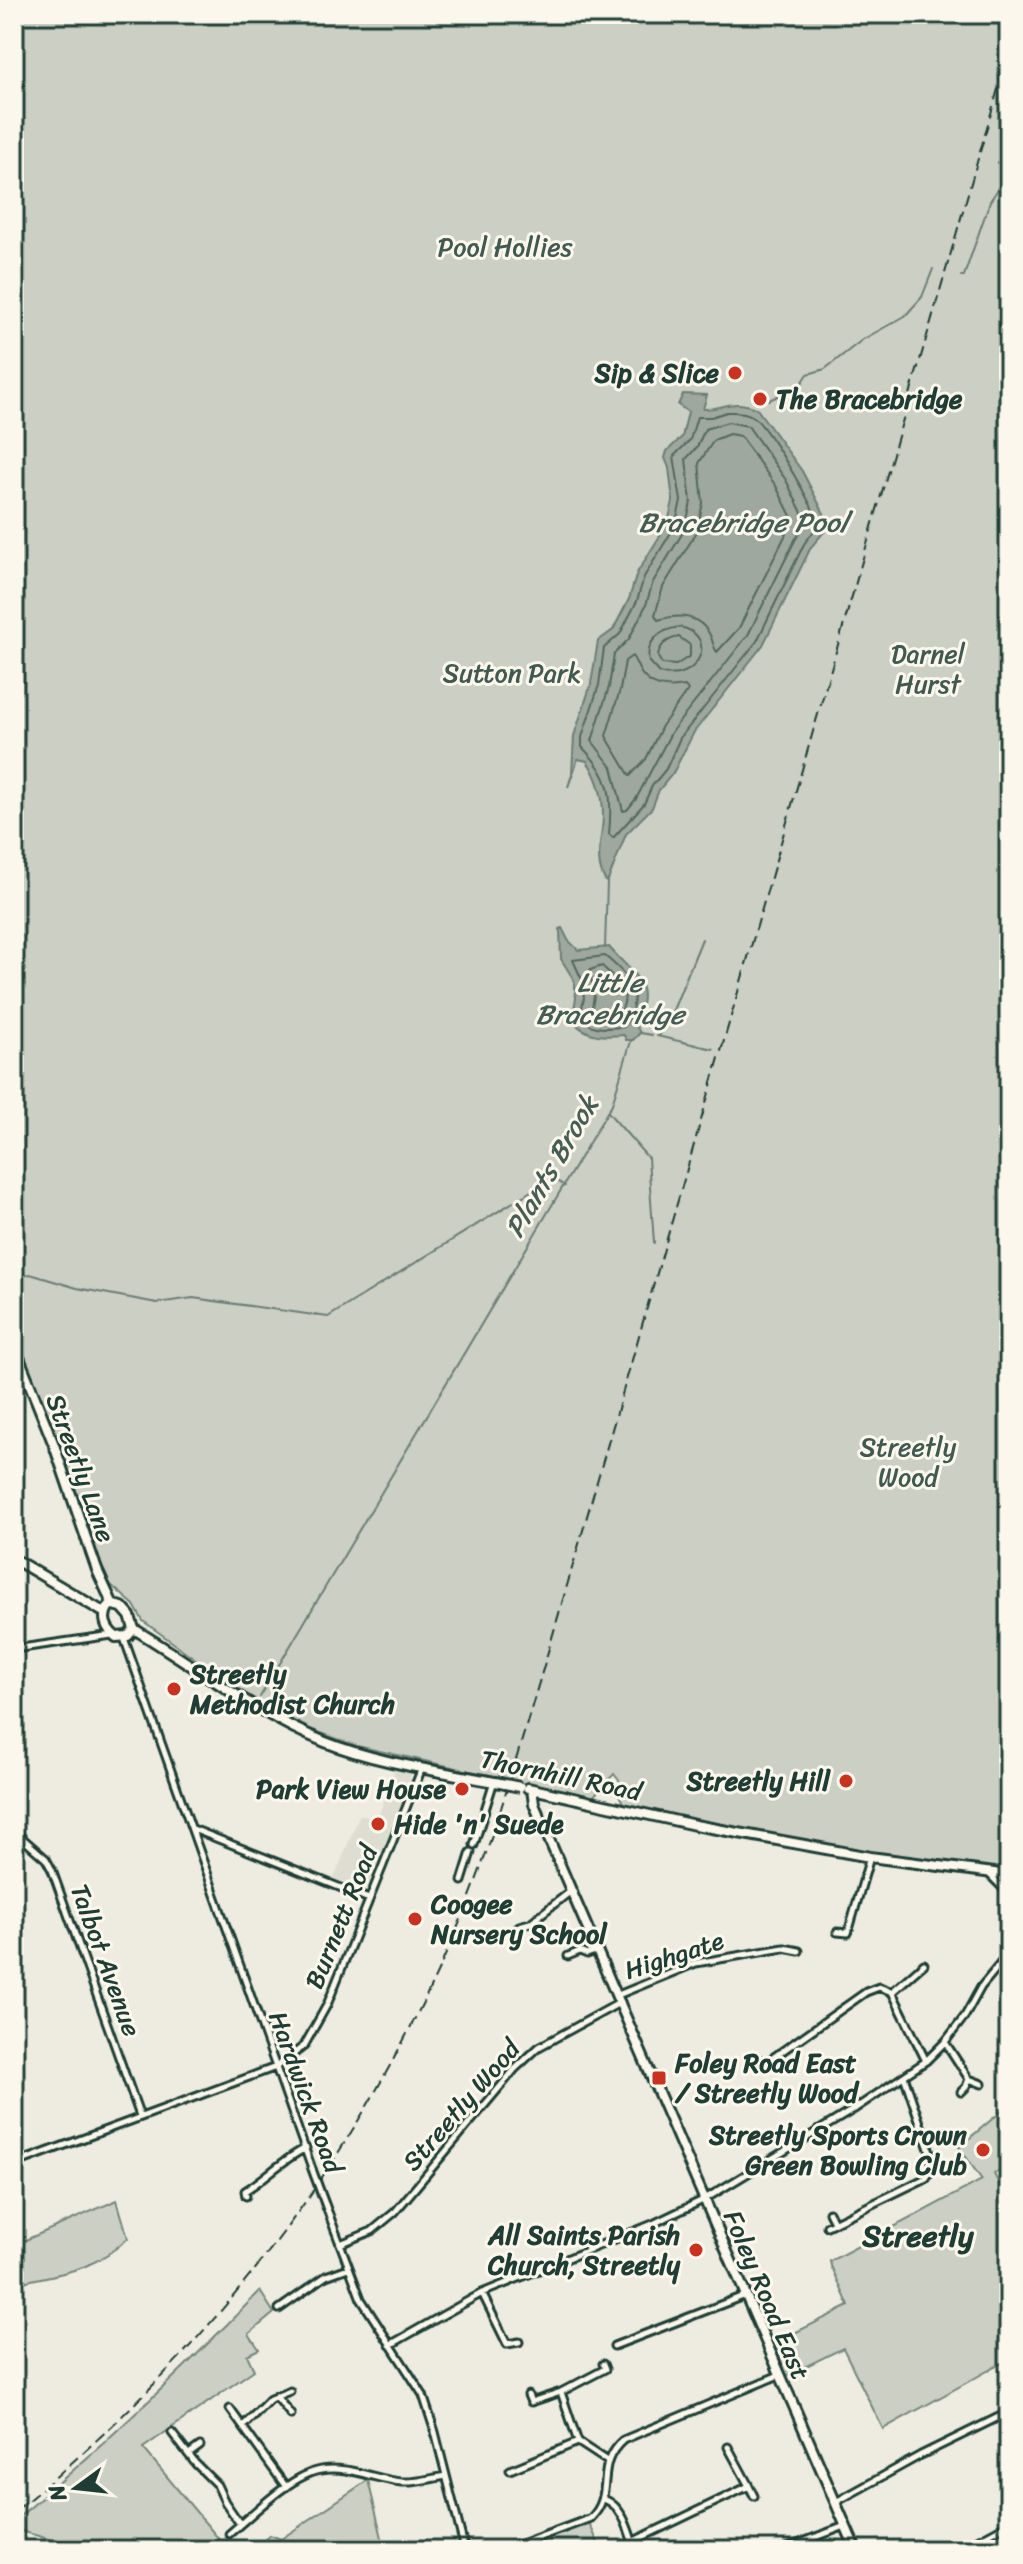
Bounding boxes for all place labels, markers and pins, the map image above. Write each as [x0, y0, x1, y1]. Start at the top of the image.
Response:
place label: Sip & Slice [594, 350, 720, 396]
marker: Sip & Slice [726, 364, 744, 382]
place label: The Bracebridge [776, 376, 963, 422]
marker: The Bracebridge [751, 390, 769, 408]
place label: Streetly Methodist Church [189, 1651, 395, 1727]
marker: Streetly Methodist Church [165, 1680, 183, 1698]
place label: Streetly Hill [685, 1758, 832, 1804]
place label: Park View House [256, 1766, 446, 1812]
marker: Streetly Hill [837, 1772, 855, 1790]
marker: Park View House [453, 1780, 471, 1798]
place label: Hide 'n' Suede [394, 1801, 564, 1847]
marker: Hide 'n' Suede [369, 1815, 387, 1833]
place label: Coogee Nursery School [430, 1881, 608, 1957]
marker: Coogee Nursery School [406, 1910, 424, 1928]
place label: Foley Road East / Streetly Wood [674, 2040, 860, 2116]
marker: Foley Road East / Streetly Wood [650, 2069, 668, 2087]
place label: Streetly Sports Crown Green Bowling Club [708, 2112, 968, 2188]
marker: Streetly Sports Crown Green Bowling Club [974, 2141, 992, 2159]
place label: All Saints Parish Church, Streetly [487, 2212, 681, 2288]
marker: All Saints Parish Church, Streetly [687, 2241, 705, 2259]

